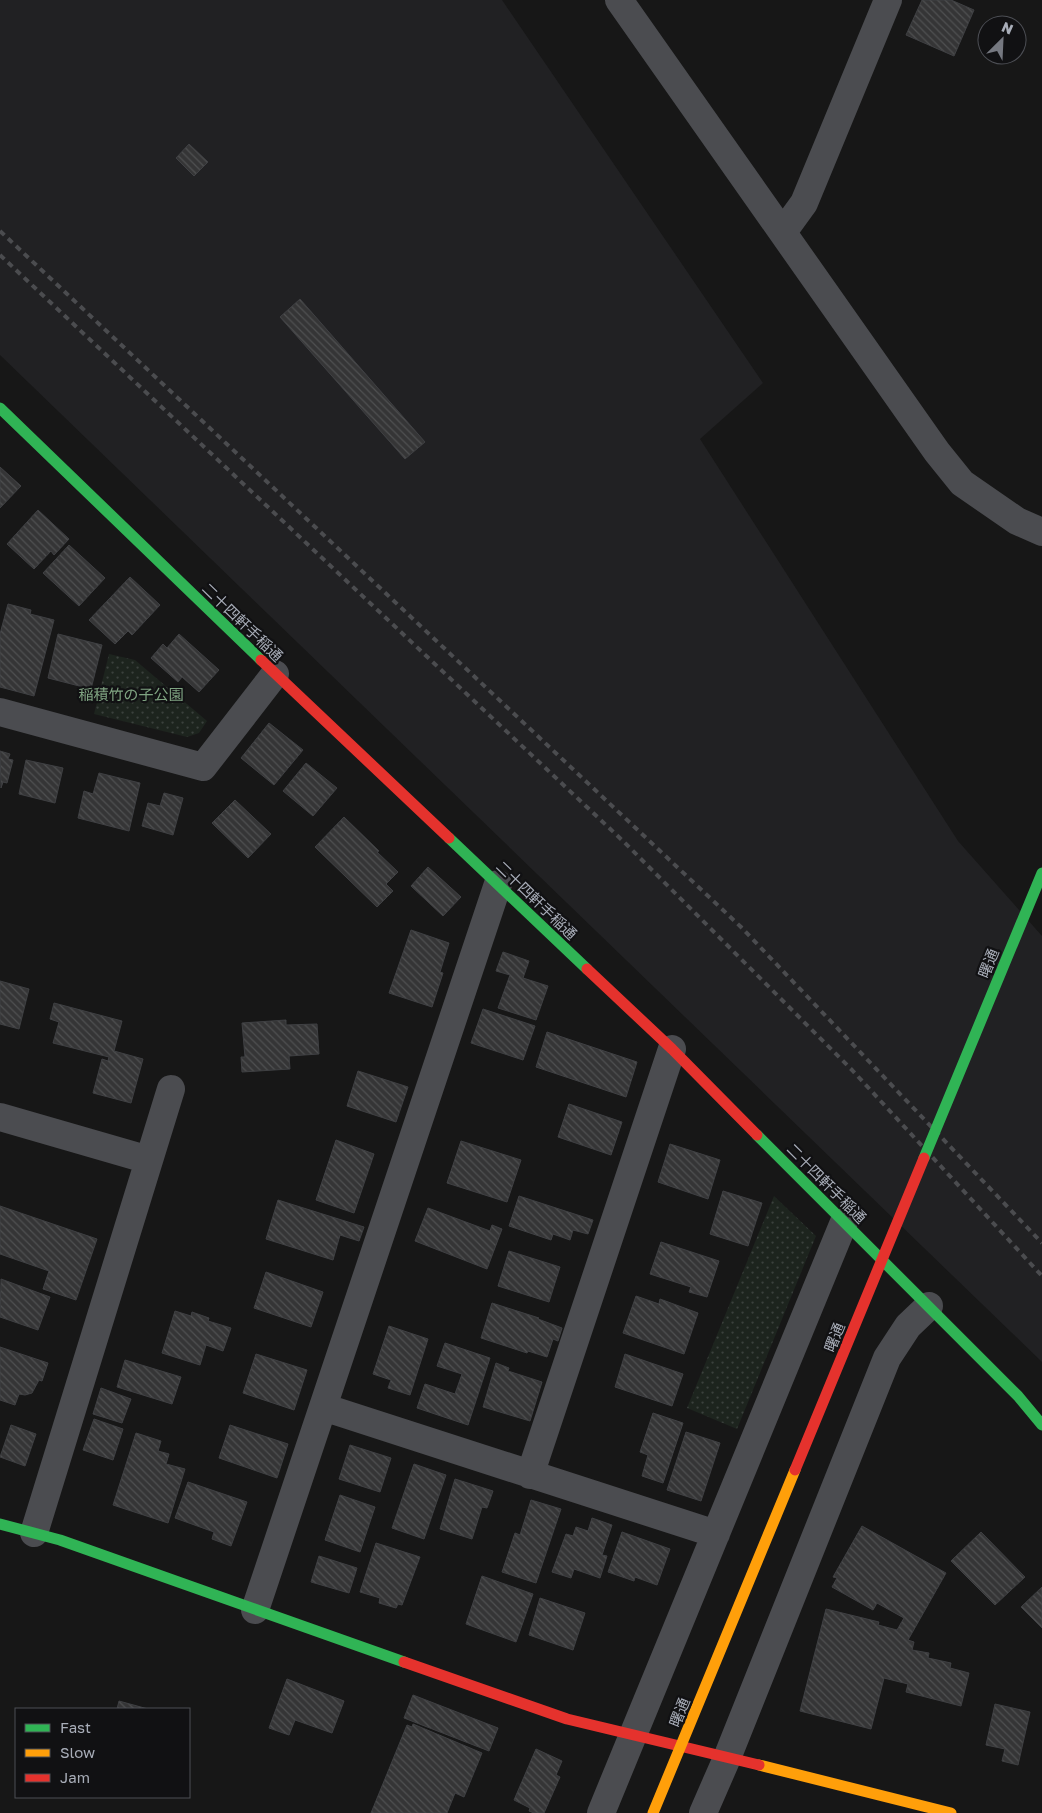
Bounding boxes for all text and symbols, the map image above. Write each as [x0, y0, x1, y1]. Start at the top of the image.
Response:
north arrow [977, 15, 1027, 65]
text: N [999, 18, 1016, 38]
street label: 二十四軒手稲通 [199, 579, 287, 665]
park label: 稲積竹の子公園 [78, 685, 184, 703]
street label: 二十四軒手稲通 [493, 857, 581, 943]
street label: 曙通 [974, 946, 1002, 980]
street label: 二十四軒手稲通 [784, 1140, 870, 1226]
street label: 曙通 [820, 1320, 848, 1354]
street label: 曙通 [665, 1695, 693, 1729]
legend [15, 1708, 190, 1798]
text: Fast [60, 1718, 91, 1736]
text: Slow [60, 1743, 95, 1761]
text: Jam [60, 1768, 90, 1786]

